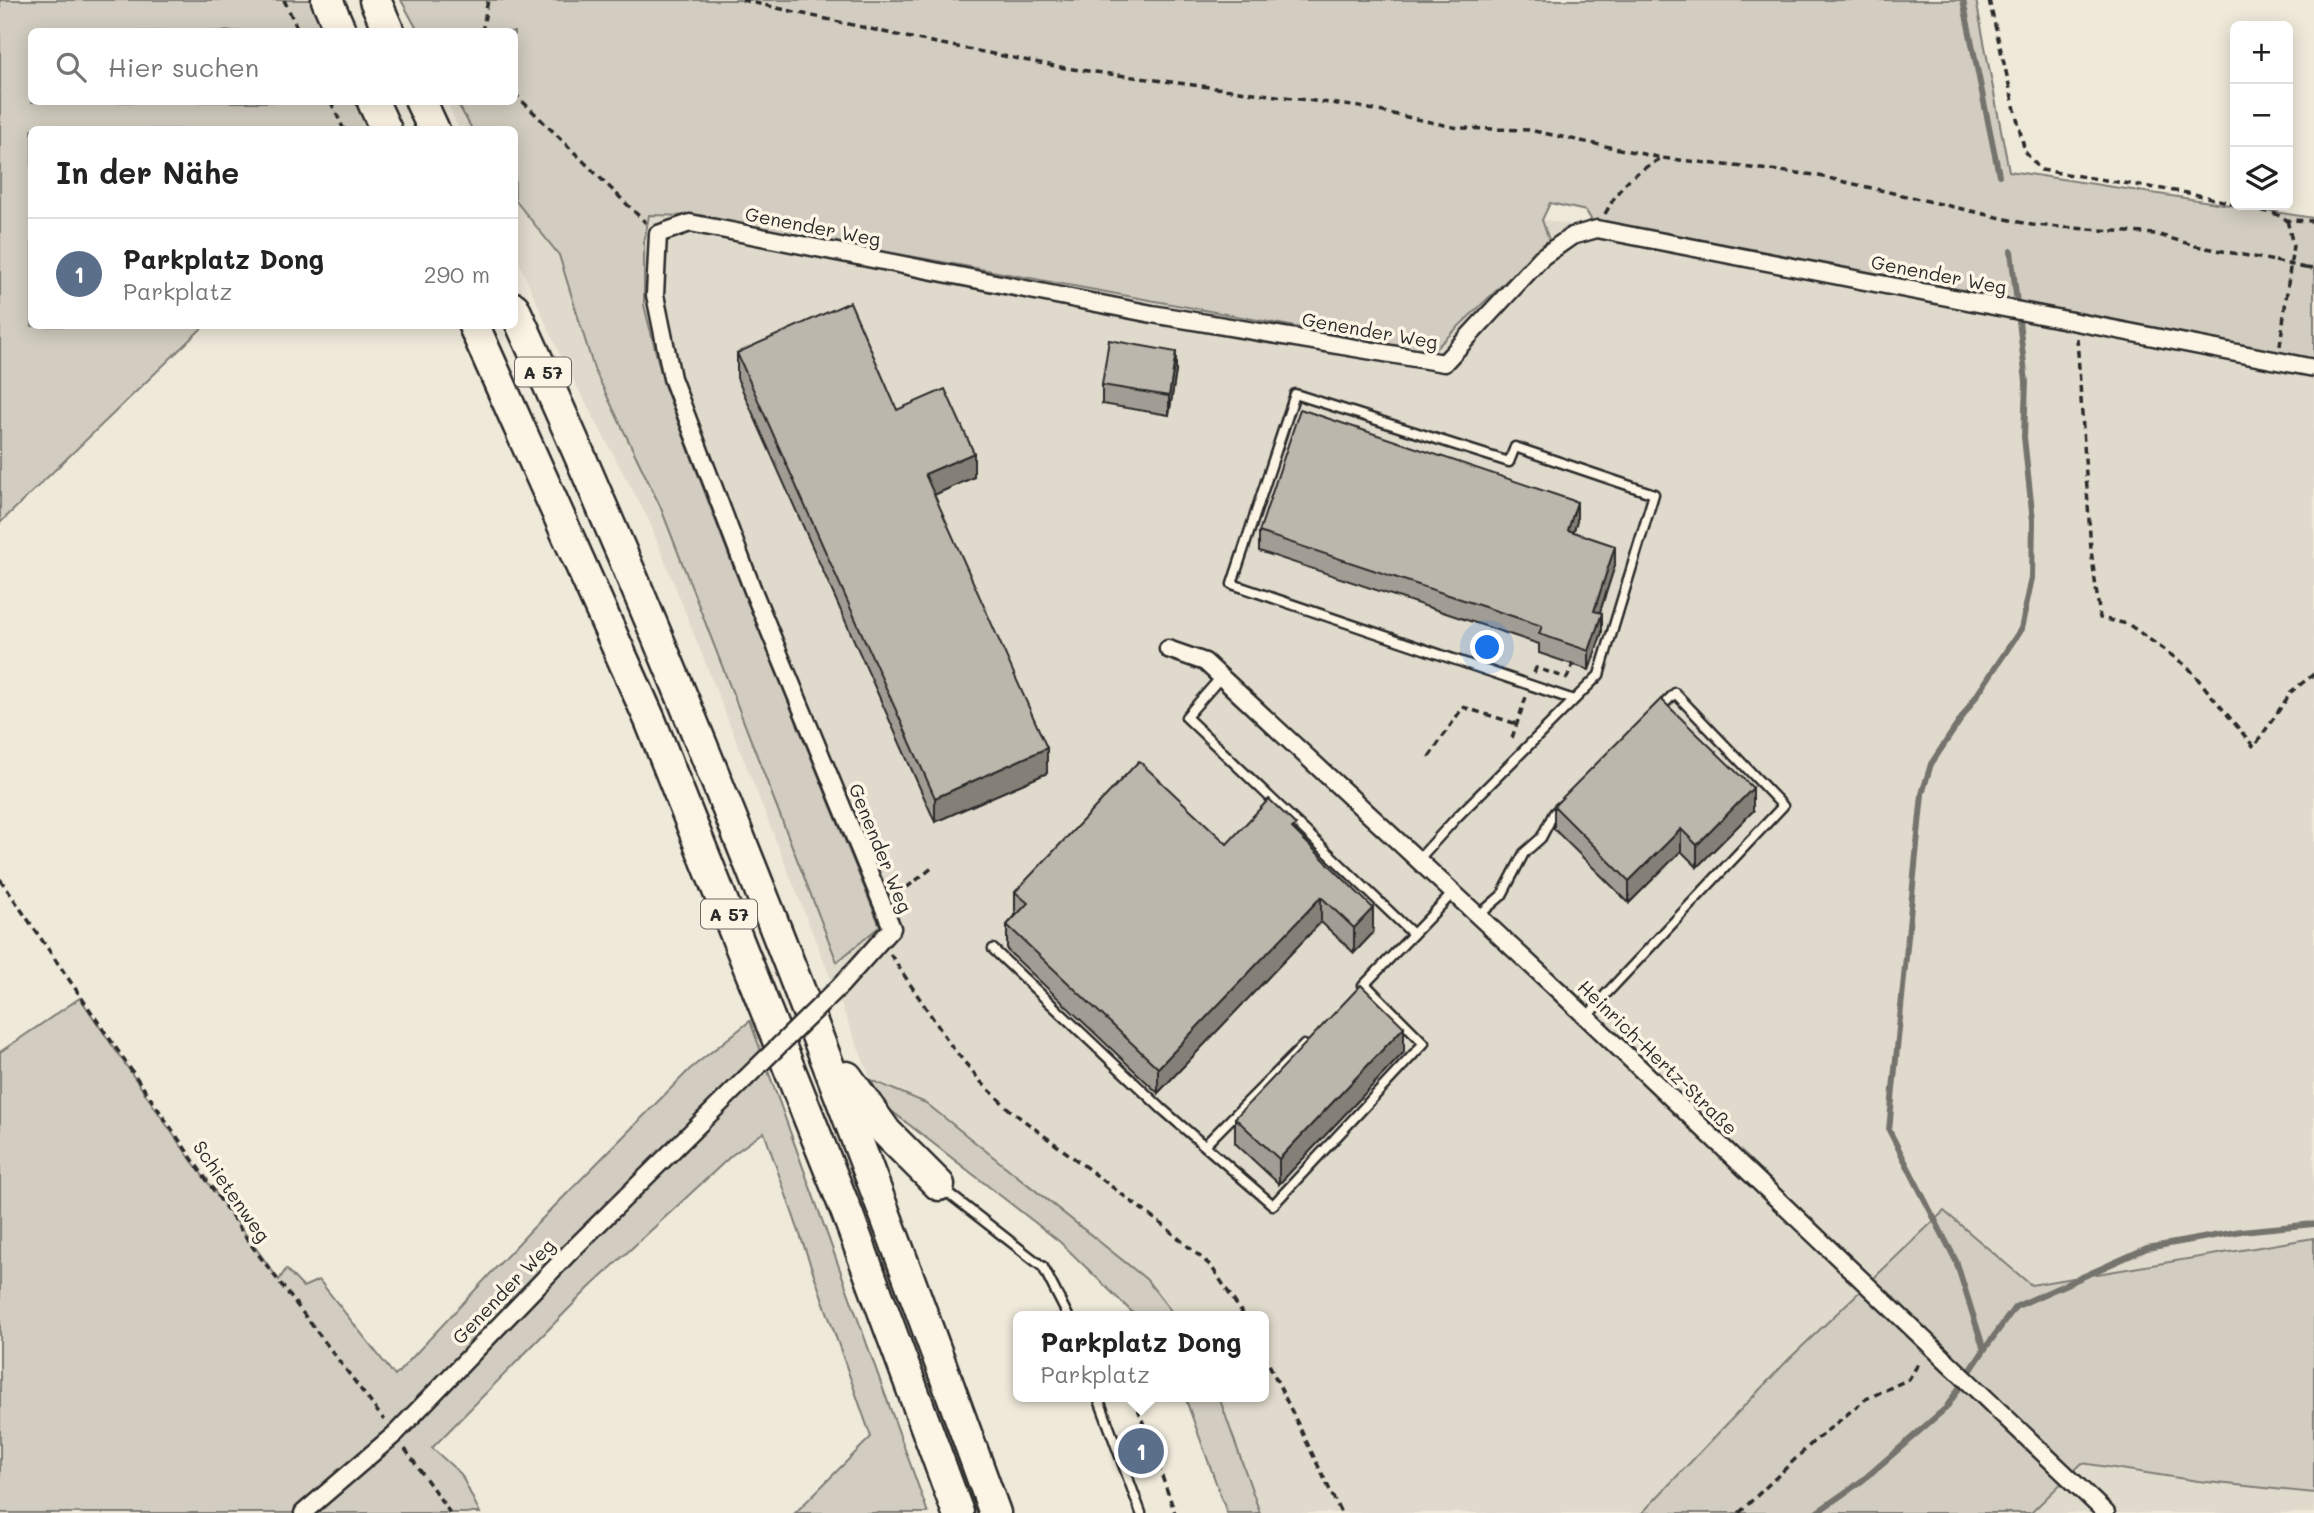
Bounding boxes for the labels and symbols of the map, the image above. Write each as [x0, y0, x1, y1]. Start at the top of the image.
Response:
street label: Genender Weg [743, 201, 883, 251]
street label: Genender Weg [1869, 249, 2009, 299]
street label: Genender Weg [1300, 306, 1440, 354]
road number: A 57 [515, 358, 571, 386]
your location [1470, 630, 1504, 664]
street label: Genender Weg [844, 780, 918, 916]
road number: A 57 [701, 900, 757, 929]
street label: Heinrich-Hertz-Straße [1573, 974, 1743, 1140]
street label: Schietenweg [188, 1135, 276, 1247]
street label: Genender Weg [446, 1233, 560, 1349]
pin: 1 [1118, 1425, 1164, 1477]

